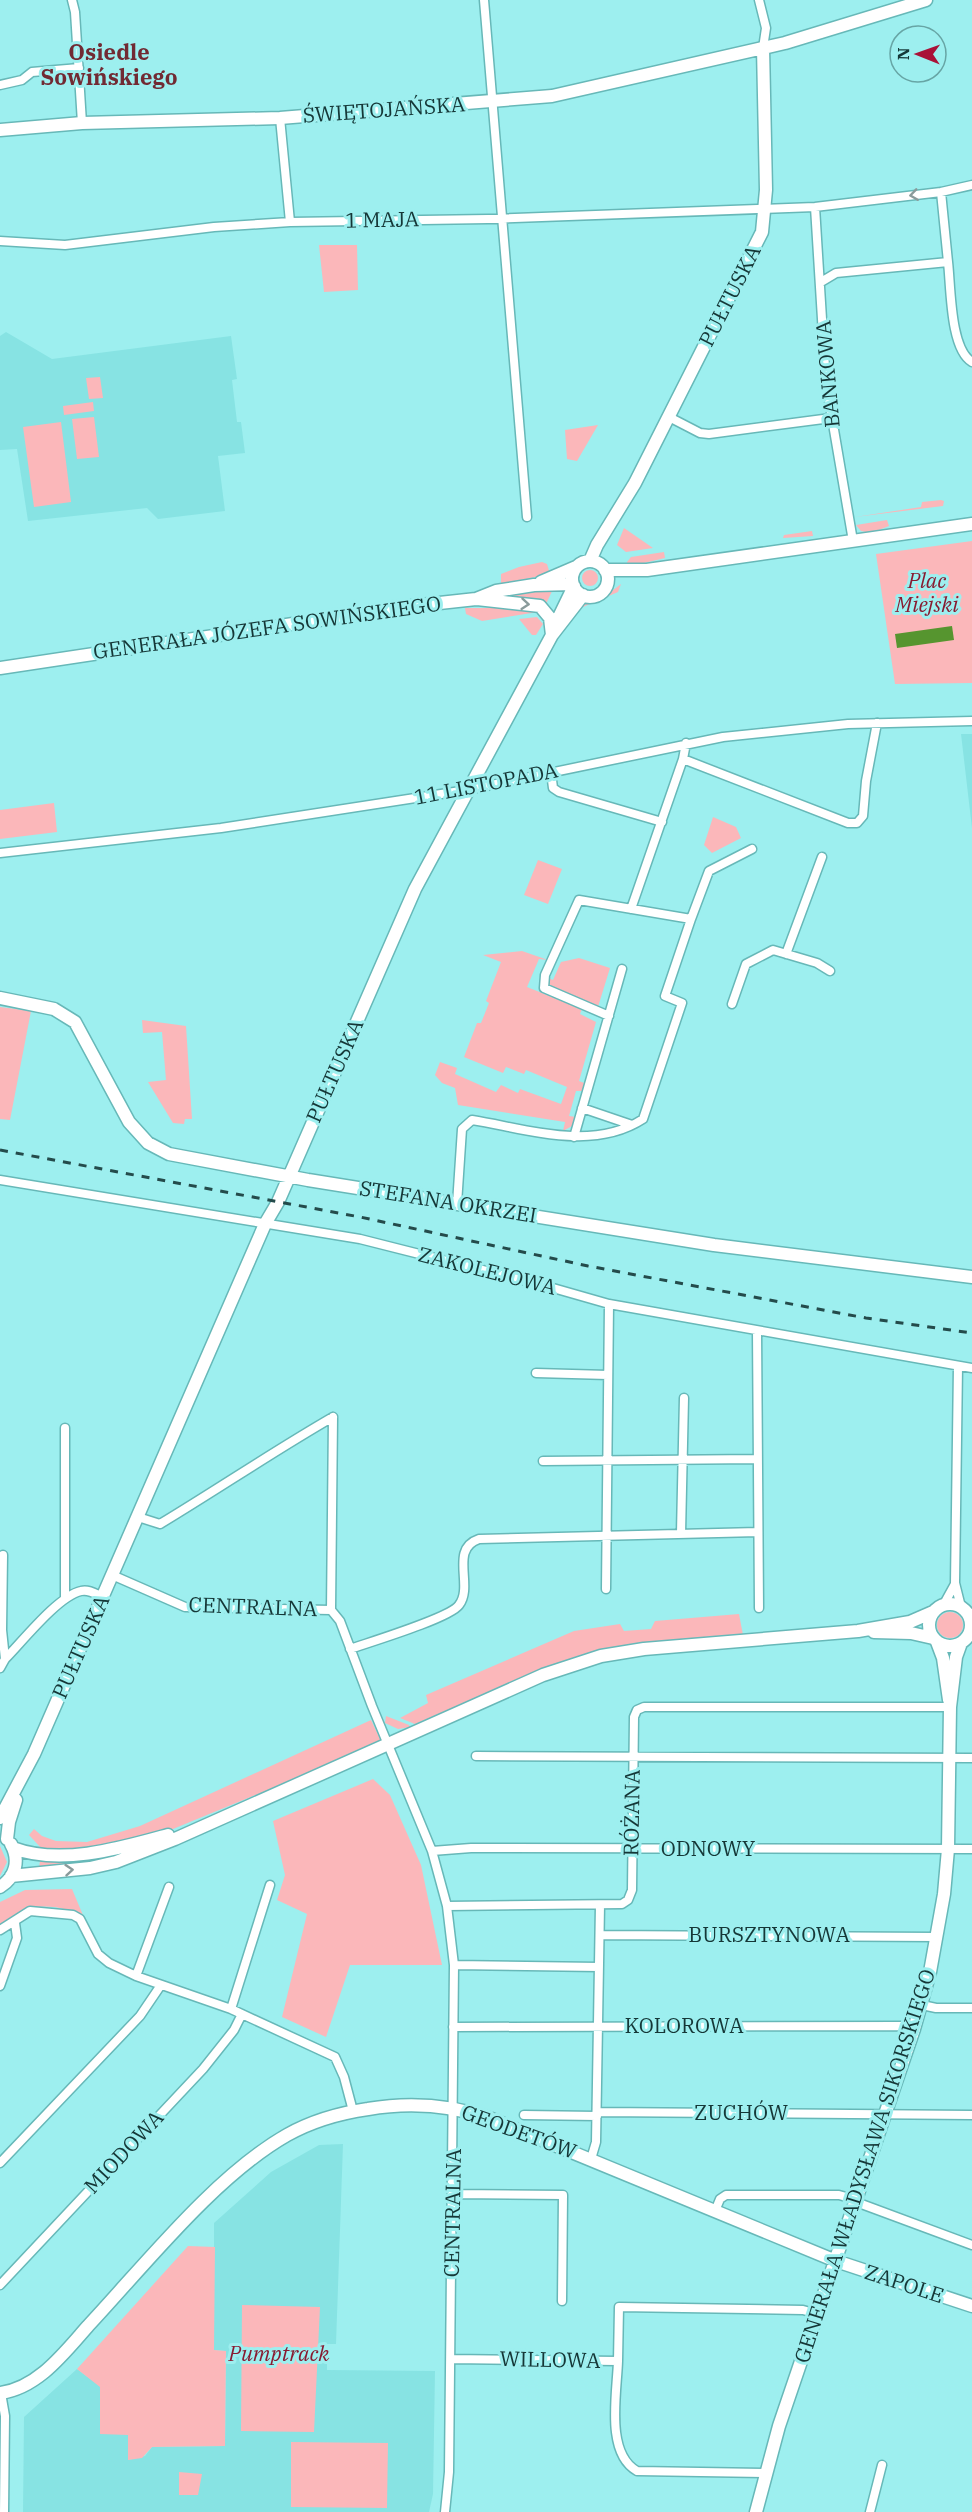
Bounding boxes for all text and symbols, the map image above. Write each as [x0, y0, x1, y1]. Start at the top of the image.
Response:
north arrow [888, 24, 948, 84]
district label: Osiedle Sowińskiego [40, 37, 178, 91]
text: N [893, 47, 913, 60]
street label: ŚWIĘTOJAŃSKA [302, 89, 467, 129]
one-way arrow [910, 189, 919, 201]
street label: 1 MAJA [345, 204, 420, 234]
street label: PUŁTUSKA [692, 240, 767, 351]
street label: BANKOWA [808, 319, 846, 429]
park label: Plac Miejski [894, 566, 959, 618]
street label: GENERAŁA JÓZEFA SOWIŃSKIEGO [91, 589, 443, 665]
one-way arrow [520, 597, 529, 610]
street label: 11 LISTOPADA [412, 755, 561, 811]
street label: PUŁTUSKA [299, 1014, 370, 1127]
street label: STEFANA OKRZEI [357, 1173, 539, 1229]
street label: ZAKOLEJOWA [415, 1239, 560, 1301]
street label: PUŁTUSKA [45, 1590, 116, 1703]
street label: CENTRALNA [188, 1590, 319, 1622]
street label: RÓŻANA [616, 1769, 646, 1857]
street label: ODNOWY [661, 1834, 755, 1862]
one-way arrow [65, 1864, 74, 1877]
street label: BURSZTYNOWA [688, 1920, 850, 1948]
street label: GENERAŁA WŁADYSŁAWA SIKORSKIEGO [787, 1965, 941, 2366]
street label: KOLOROWA [624, 2011, 744, 2039]
street label: GEODETÓW [458, 2097, 581, 2165]
street label: ZUCHÓW [694, 2098, 788, 2126]
street label: MIODOWA [77, 2103, 169, 2199]
street label: CENTRALNA [437, 2148, 467, 2278]
street label: ZAPOLE [861, 2257, 948, 2309]
park label: Pumptrack [227, 2339, 330, 2367]
street label: WILLOWA [499, 2344, 601, 2374]

